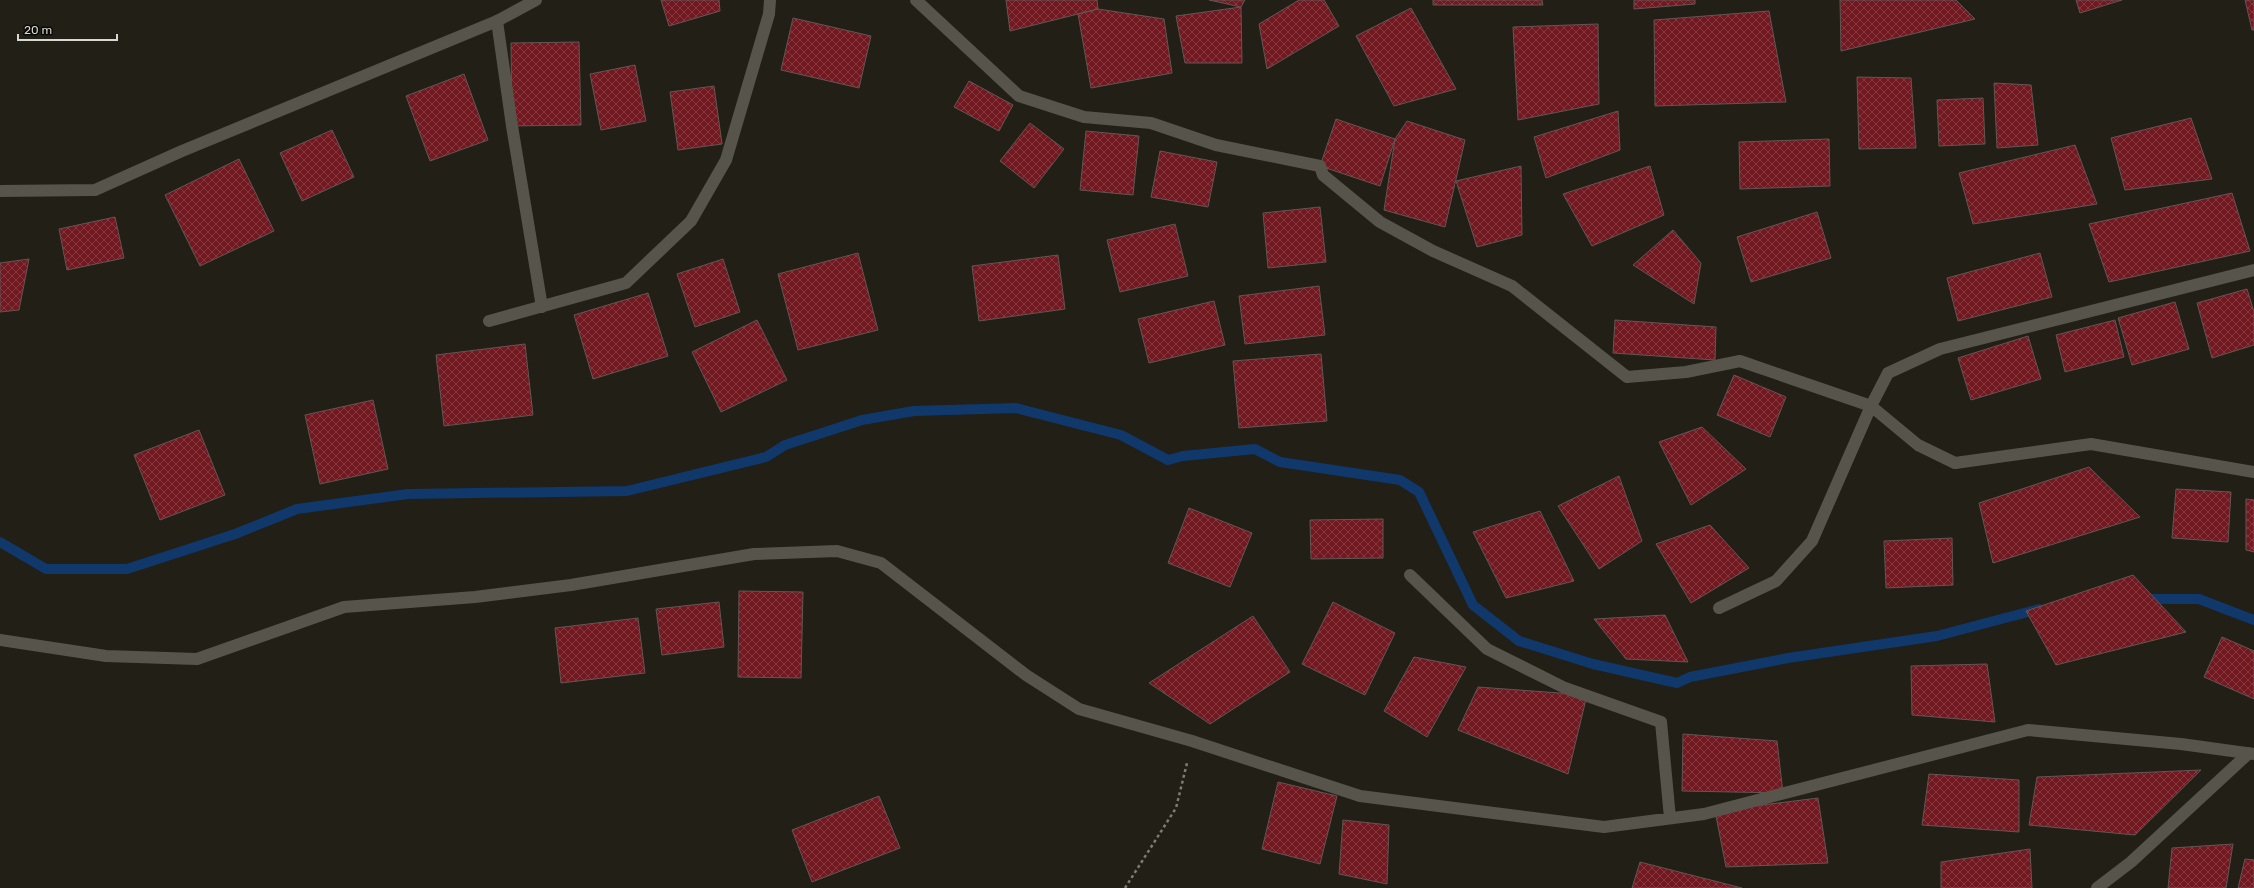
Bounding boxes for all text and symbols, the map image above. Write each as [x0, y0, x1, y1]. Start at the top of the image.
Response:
scale bar [18, 16, 117, 42]
text: 20 m [24, 23, 52, 37]

